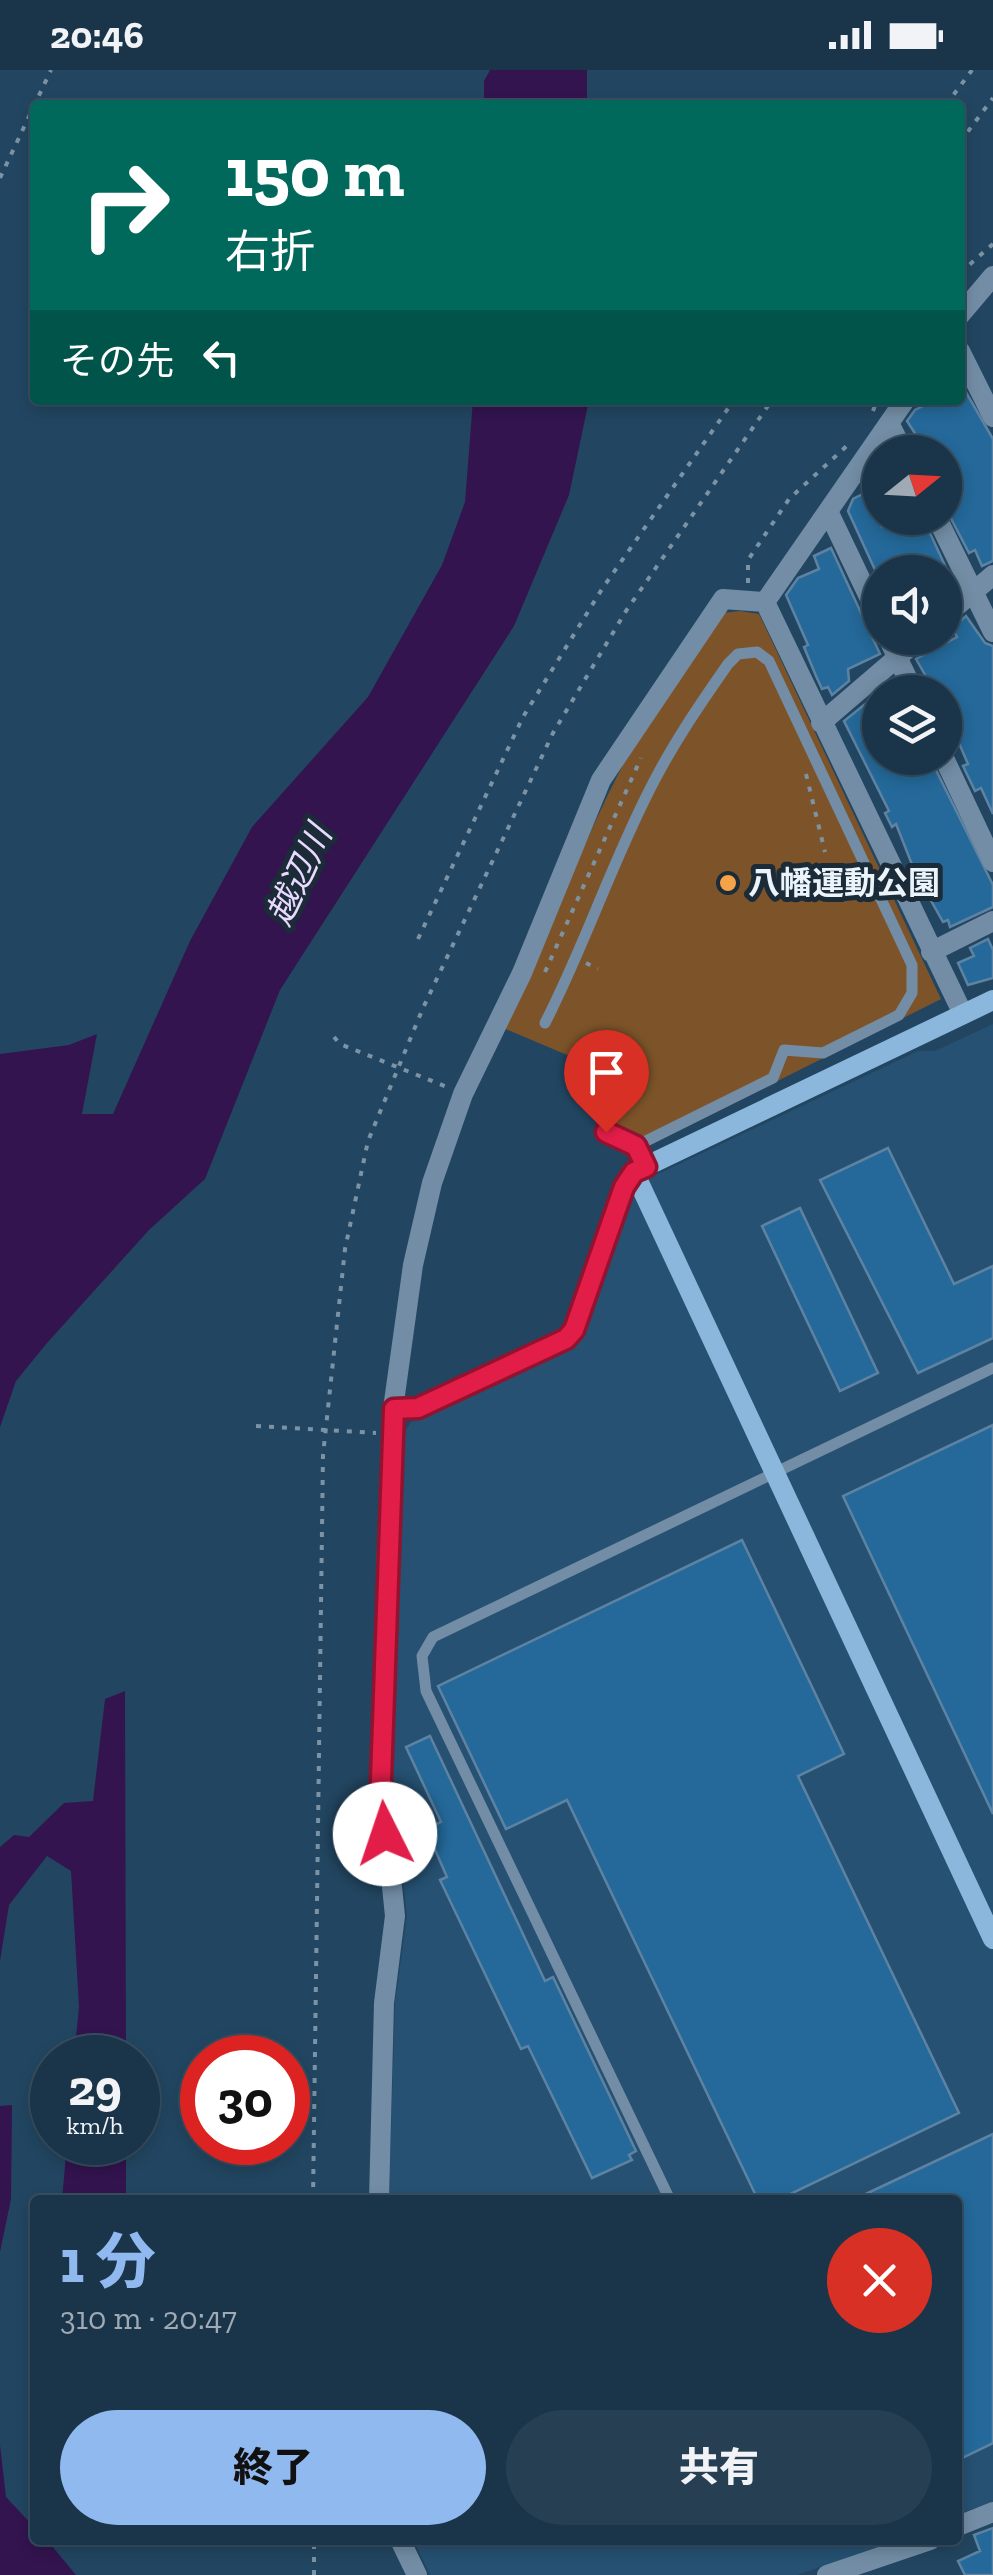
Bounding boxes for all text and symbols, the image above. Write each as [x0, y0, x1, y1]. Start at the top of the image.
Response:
text: 20:46 [50, 12, 144, 58]
text: 150 m [225, 130, 405, 214]
icon: right [60, 140, 190, 270]
text: 右折 [225, 225, 315, 279]
icon: left [194, 330, 249, 385]
text: その先 [60, 338, 174, 384]
north arrow [862, 435, 962, 535]
map controls [862, 435, 962, 775]
button: sound [862, 555, 962, 655]
button: layers [862, 675, 962, 775]
water label: 越辺川 [258, 815, 342, 931]
place label: 八幡運動公園 [748, 864, 940, 902]
marker: 八幡運動公園 [717, 872, 739, 894]
pin [564, 1030, 649, 1133]
icon: arrive [579, 1045, 634, 1100]
position arrow [333, 1782, 437, 1886]
speed limit sign: 30 [180, 2035, 310, 2165]
text: 29 [68, 2058, 122, 2118]
text: km/h [66, 2110, 124, 2140]
text: 1 分 [60, 2225, 155, 2297]
button: close [827, 2228, 932, 2333]
text: 310 m · 20:47 [60, 2299, 237, 2337]
button: 終了 [60, 2410, 486, 2525]
button: 共有 [506, 2410, 932, 2525]

